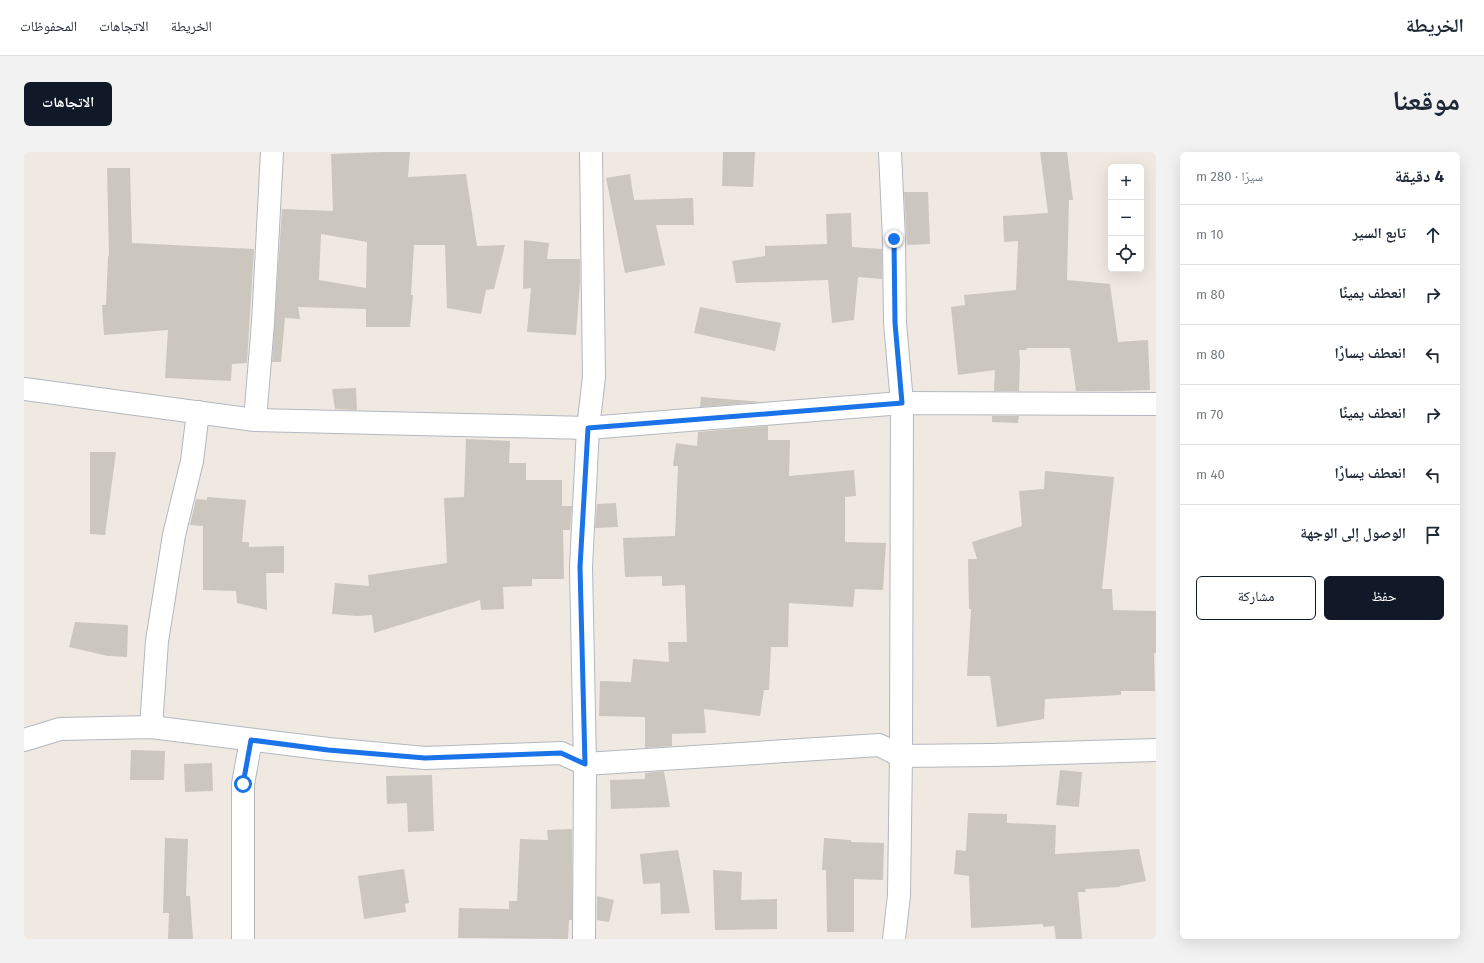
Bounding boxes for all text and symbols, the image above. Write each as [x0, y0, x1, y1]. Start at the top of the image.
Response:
text: الخريطة [1406, 14, 1464, 37]
text: المحفوظات [20, 18, 77, 35]
text: الاتجاهات [99, 18, 149, 35]
text: الخريطة [171, 18, 212, 35]
button: الاتجاهات [24, 82, 112, 126]
text: موقعنا [1392, 84, 1460, 117]
map controls [1108, 164, 1144, 272]
button: + [1108, 164, 1144, 200]
text: 4 دقيقة [1395, 166, 1444, 187]
text: سيرًا · 280 m [1196, 169, 1263, 184]
button: − [1108, 200, 1144, 236]
text: تابع السير [1352, 224, 1406, 242]
icon: ahead [1422, 224, 1444, 246]
text: 10 m [1196, 227, 1224, 242]
route end [885, 230, 903, 248]
button: locate [1108, 236, 1144, 272]
text: انعطف يمينًا [1339, 284, 1406, 302]
icon: right [1422, 284, 1444, 306]
text: 80 m [1196, 287, 1225, 302]
text: انعطف يسارًا [1334, 344, 1406, 362]
icon: left [1422, 344, 1444, 366]
text: 80 m [1196, 347, 1225, 362]
text: انعطف يمينًا [1339, 404, 1406, 422]
icon: right [1422, 404, 1444, 426]
text: 70 m [1196, 407, 1223, 422]
text: انعطف يسارًا [1334, 464, 1406, 482]
icon: left [1422, 464, 1444, 486]
text: 40 m [1196, 467, 1225, 482]
text: الوصول إلى الوجهة [1300, 524, 1406, 542]
icon: arrive [1422, 524, 1444, 546]
button: مشاركة [1196, 576, 1316, 620]
button: حفظ [1324, 576, 1444, 620]
route start [234, 775, 252, 793]

